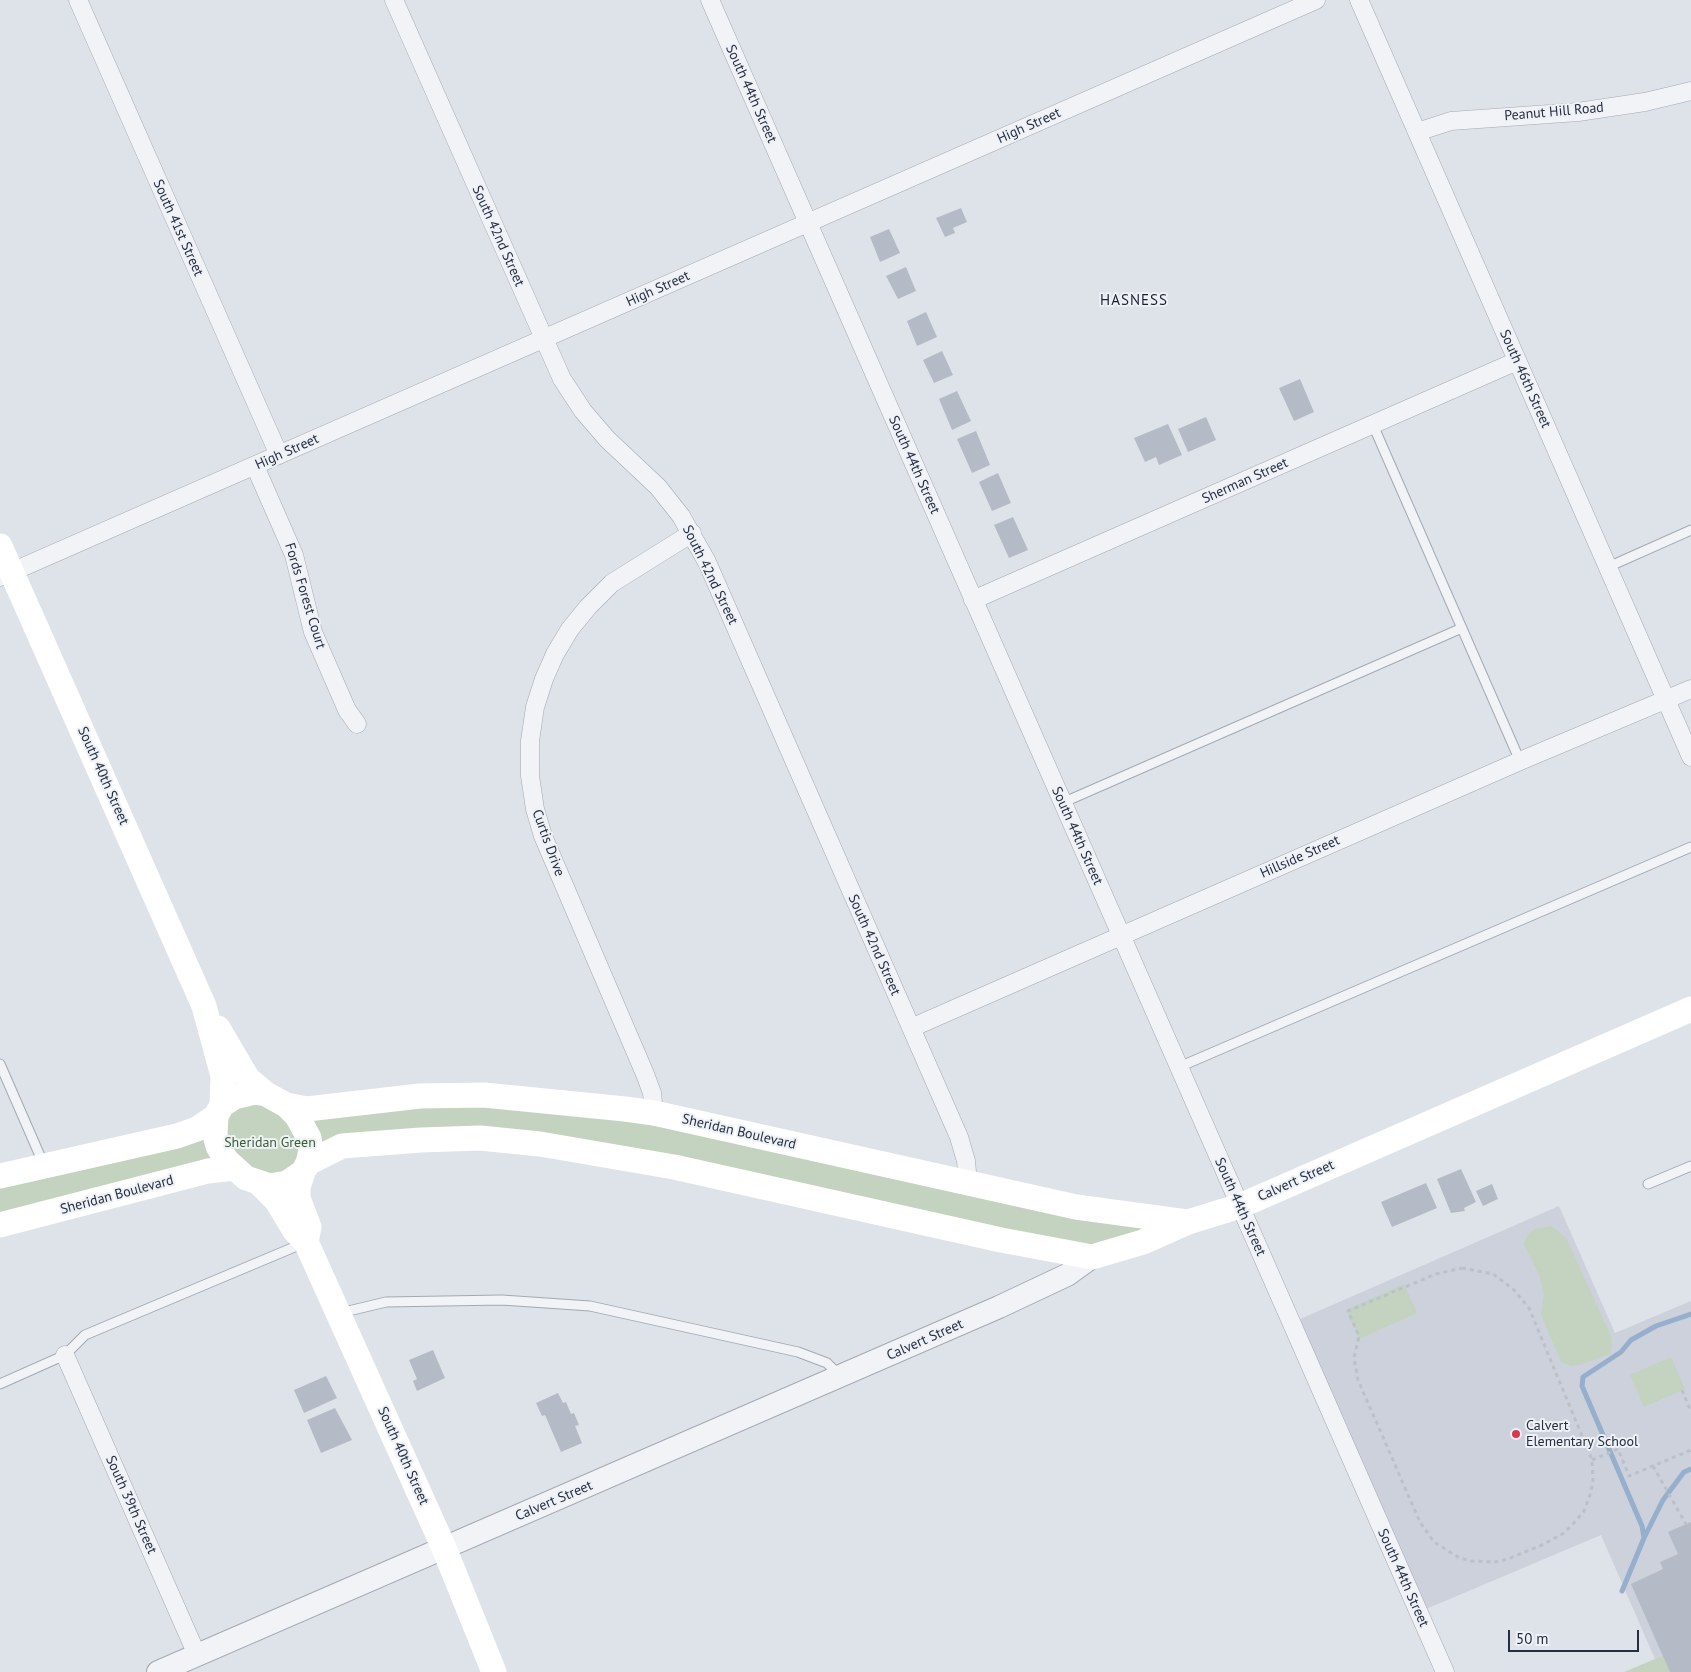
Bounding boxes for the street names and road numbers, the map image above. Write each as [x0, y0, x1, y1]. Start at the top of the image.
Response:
street label: South 44th Street [722, 42, 780, 146]
street label: Peanut Hill Road [1504, 99, 1604, 125]
street label: High Street [995, 105, 1063, 147]
street label: South 41st Street [149, 177, 207, 279]
street label: South 42nd Street [468, 183, 528, 289]
street label: High Street [624, 268, 692, 310]
street label: South 46th Street [1496, 327, 1554, 431]
street label: South 44th Street [885, 413, 943, 517]
street label: High Street [253, 431, 321, 473]
street label: Sherman Street [1199, 455, 1291, 507]
street label: South 42nd Street [679, 523, 741, 627]
street label: Fords Forest Court [281, 541, 329, 651]
street label: South 40th Street [74, 724, 132, 828]
street label: South 44th Street [1048, 784, 1106, 888]
street label: Curtis Drive [528, 807, 568, 879]
street label: Hillside Street [1258, 832, 1342, 882]
street label: South 42nd Street [844, 892, 904, 998]
street label: Sheridan Boulevard [680, 1111, 798, 1153]
street label: South 44th Street [1211, 1155, 1269, 1259]
street label: Calvert Street [1255, 1157, 1337, 1205]
street label: Sheridan Boulevard [58, 1172, 176, 1218]
street label: Calvert Street [884, 1316, 966, 1364]
street label: South 40th Street [374, 1404, 432, 1508]
street label: South 39th Street [102, 1453, 160, 1557]
street label: Calvert Street [513, 1477, 595, 1525]
street label: South 44th Street [1374, 1526, 1432, 1630]

